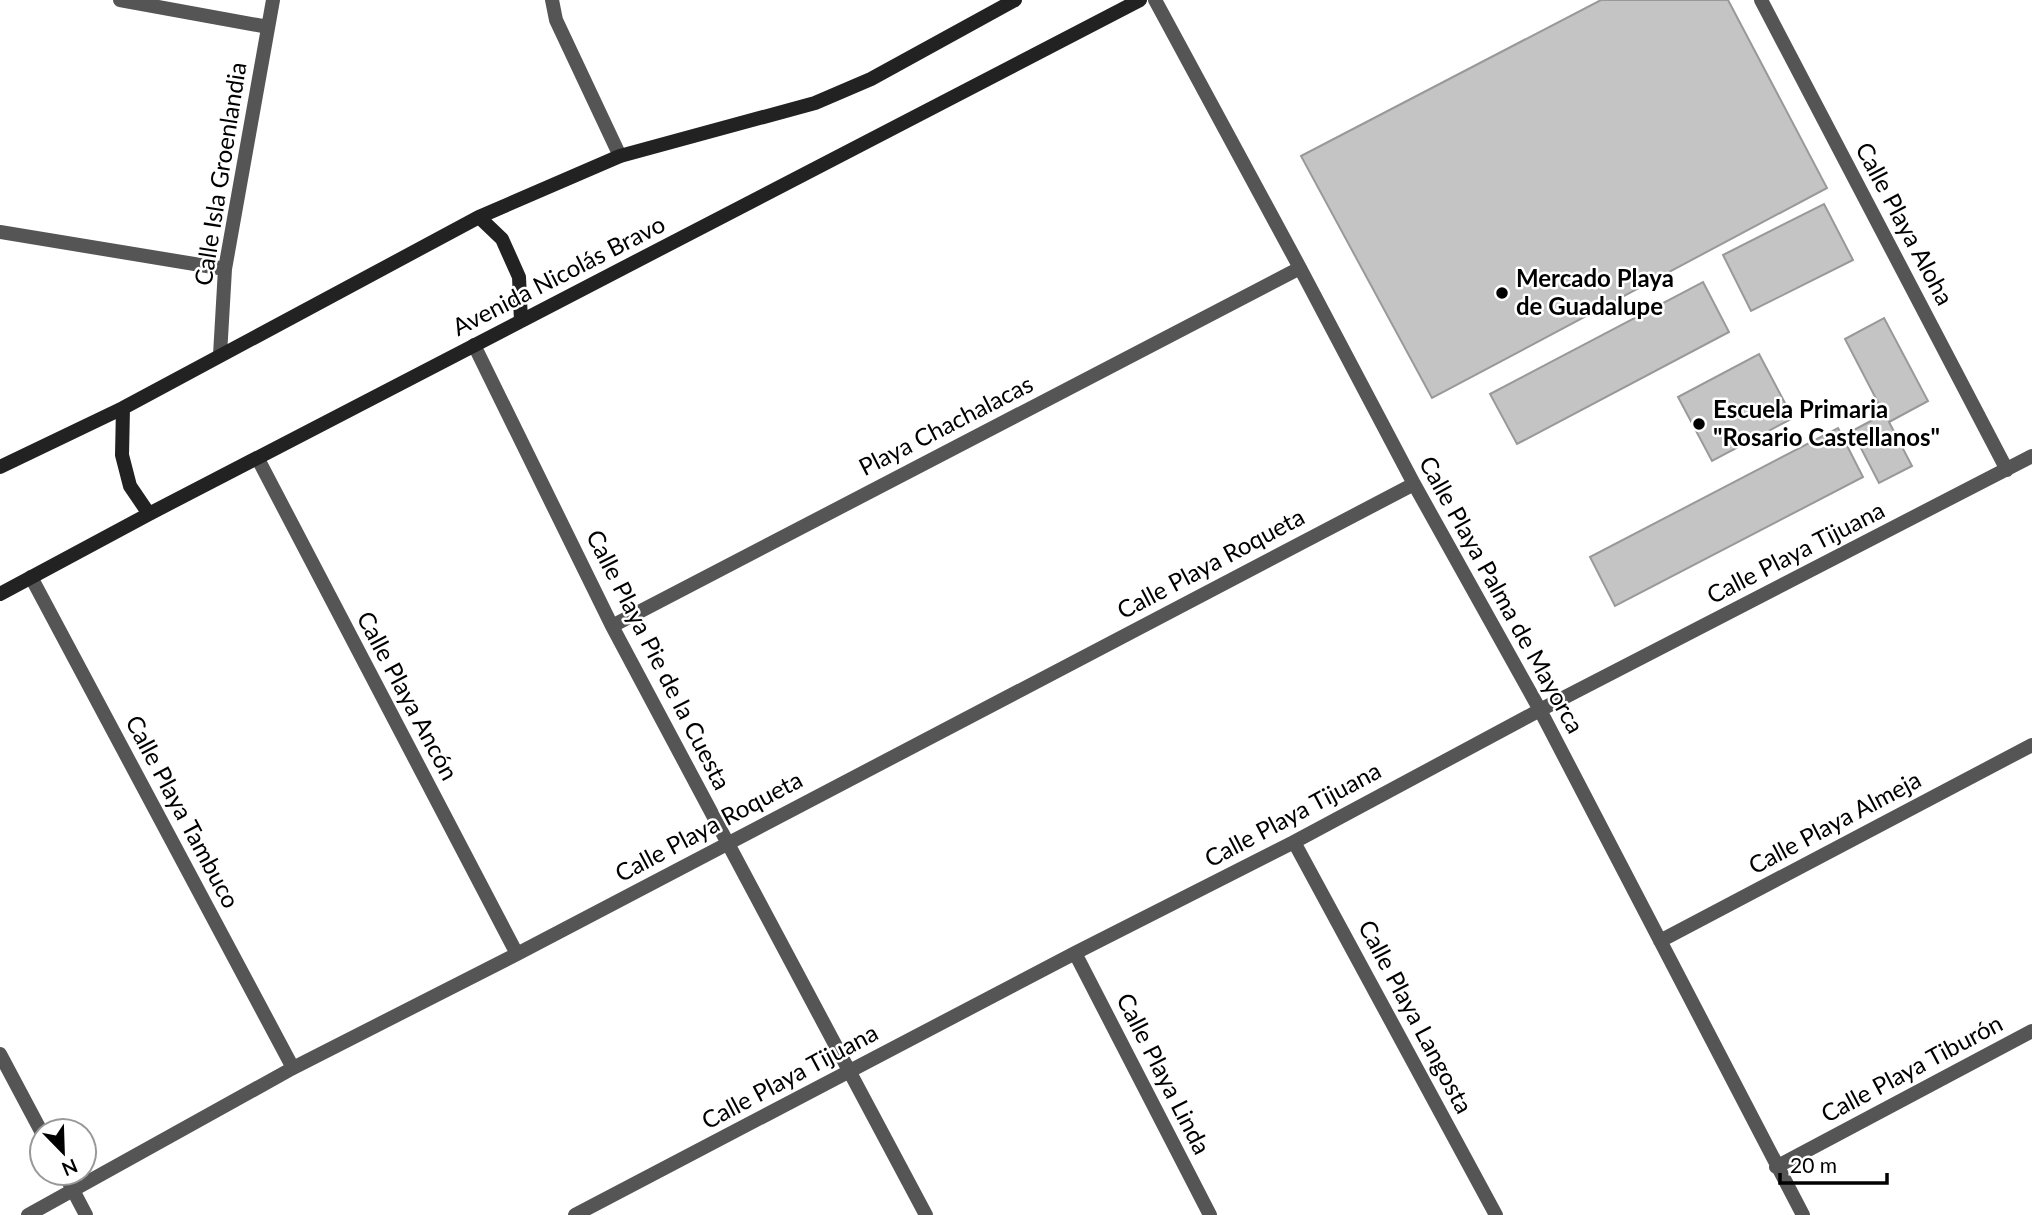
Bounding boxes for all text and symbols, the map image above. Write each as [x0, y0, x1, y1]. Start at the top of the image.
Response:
street label: Calle Isla Groenlandia [188, 60, 252, 288]
street label: Calle Playa Aloha [1850, 137, 1960, 310]
street label: Avenida Nicolás Bravo [447, 208, 669, 341]
place label: Mercado Playa de Guadalupe [1516, 263, 1674, 320]
marker: Mercado Playa de Guadalupe [1494, 285, 1510, 301]
street label: Playa Chachalacas [853, 368, 1037, 481]
place label: Escuela Primaria "Rosario Castellanos" [1713, 394, 1940, 451]
marker: Escuela Primaria "Rosario Castellanos" [1691, 416, 1707, 432]
street label: Calle Playa Palma de Mayorca [1414, 451, 1591, 738]
street label: Calle Playa Tijuana [1702, 494, 1889, 609]
street label: Calle Playa Roqueta [1112, 501, 1309, 624]
street label: Calle Playa Pie de la Cuesta [581, 525, 738, 794]
street label: Calle Playa Ancón [352, 606, 465, 785]
street label: Calle Playa Tambuco [120, 710, 246, 913]
street label: Calle Playa Tijuana [1199, 755, 1385, 872]
street label: Calle Playa Roqueta [610, 764, 807, 887]
street label: Calle Playa Almeja [1743, 764, 1925, 879]
street label: Calle Playa Langosta [1353, 915, 1479, 1118]
street label: Calle Playa Linda [1111, 988, 1217, 1159]
street label: Calle Playa Tiburón [1816, 1008, 2007, 1128]
street label: Calle Playa Tijuana [696, 1017, 882, 1134]
north arrow [28, 1117, 98, 1187]
scale bar [1780, 1142, 1887, 1186]
text: 20 m [1790, 1152, 1837, 1177]
text: N [59, 1155, 81, 1182]

